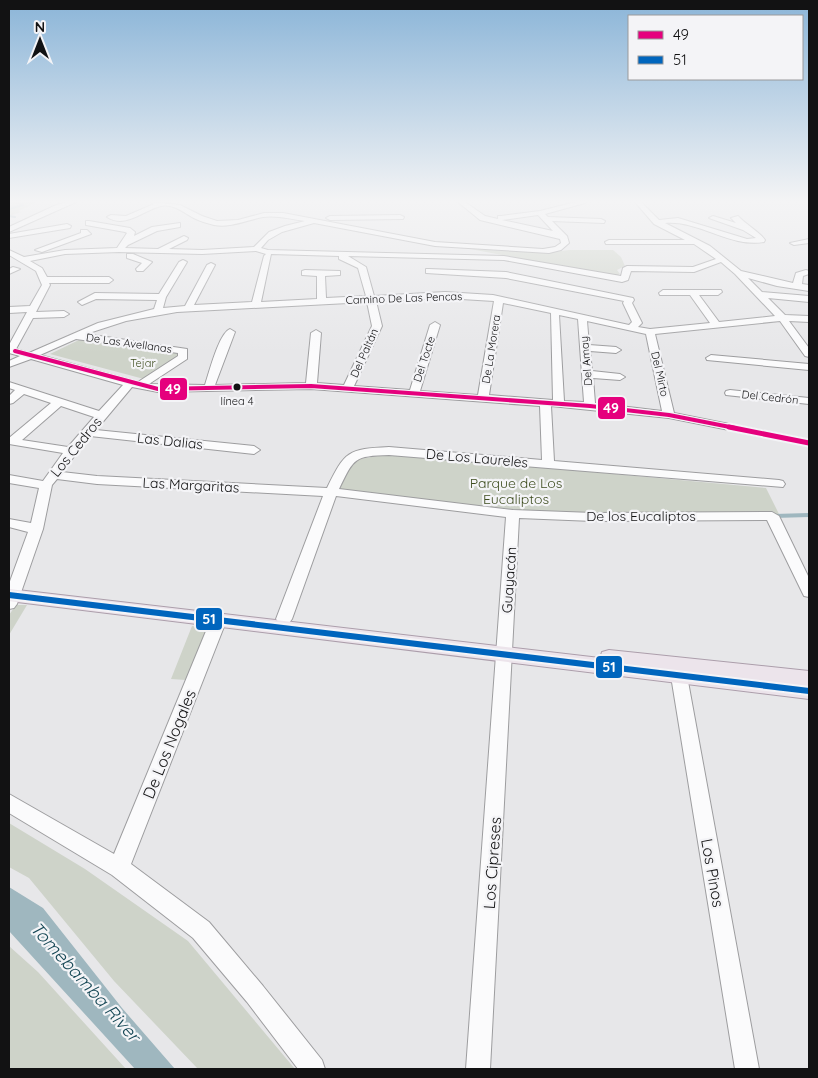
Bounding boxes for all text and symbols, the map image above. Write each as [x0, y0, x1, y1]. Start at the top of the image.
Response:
north arrow [15, 15, 65, 65]
legend [628, 15, 803, 80]
text: N [35, 18, 45, 36]
text: 49 [673, 25, 689, 44]
text: 51 [673, 50, 687, 69]
street label: Camino De Las Pencas [345, 289, 463, 307]
street label: De La Morera [479, 314, 503, 384]
street label: Del Paltán [347, 326, 381, 380]
street label: De Las Avellanas [85, 330, 173, 356]
street label: Del Tocte [410, 334, 438, 384]
street label: Del Amay [577, 336, 595, 386]
street label: Del Mirto [648, 350, 672, 398]
park label: Tejar [130, 356, 156, 370]
line badge: 49 [159, 377, 188, 401]
text: 49 [165, 380, 181, 398]
marker: línea 4 [232, 382, 242, 392]
street label: Del Cedrón [741, 387, 799, 407]
place label: línea 4 [221, 394, 254, 408]
line badge: 49 [597, 396, 626, 420]
text: 49 [603, 399, 619, 417]
street label: Los Cedros [46, 413, 106, 481]
street label: Las Dalias [136, 429, 204, 453]
street label: De Los Laureles [425, 445, 529, 471]
street label: Las Margaritas [142, 473, 240, 497]
park label: Parque de Los Eucaliptos [470, 474, 562, 508]
street label: De los Eucaliptos [586, 507, 696, 525]
street label: Guayacán [498, 546, 520, 614]
line badge: 51 [195, 607, 223, 631]
text: 51 [202, 610, 216, 628]
line badge: 51 [595, 655, 623, 679]
text: 51 [602, 658, 616, 676]
street label: De Los Nogales [138, 686, 200, 802]
street label: Los Cipreses [479, 816, 505, 910]
street label: Los Pinos [697, 837, 729, 909]
water label: Tomebamba River [25, 917, 147, 1048]

